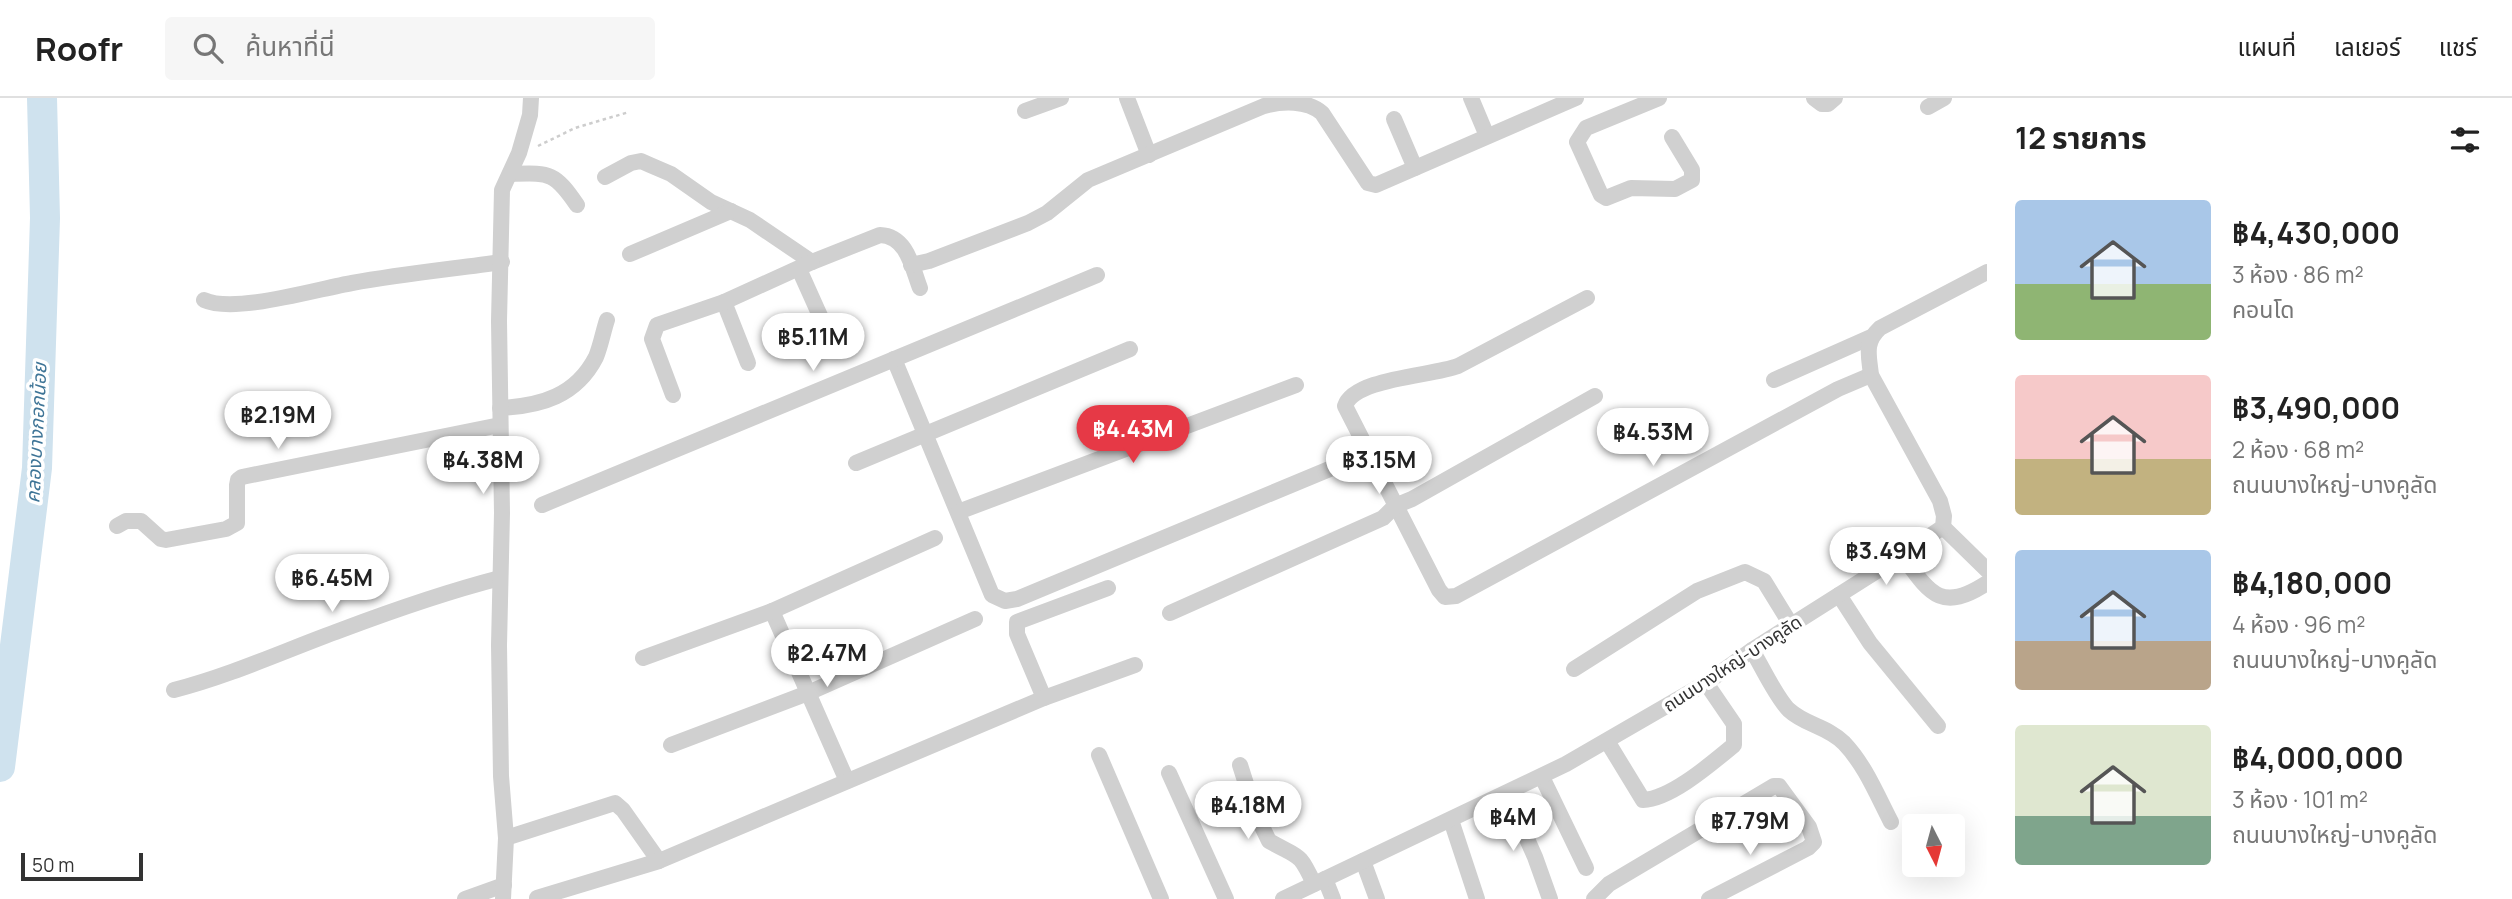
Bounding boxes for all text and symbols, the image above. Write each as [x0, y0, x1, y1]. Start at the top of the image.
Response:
search box [165, 17, 655, 80]
text: Roofr [35, 26, 123, 71]
text: ค้นหาที่นี่ [245, 28, 335, 64]
icon: search [189, 29, 227, 67]
text: แผนที่ [2238, 30, 2296, 63]
text: เลเยอร์ [2334, 30, 2401, 63]
text: แชร์ [2439, 30, 2477, 63]
text: 12 รายการ [2015, 117, 2147, 158]
icon: filters [2446, 121, 2484, 159]
text: ฿4,430,000 [2232, 212, 2400, 253]
icon: home [2071, 228, 2155, 312]
text: 3 ห้อง · 86 m² [2232, 258, 2364, 290]
text: คอนโด [2232, 293, 2294, 325]
pin: ฿5.11M [756, 314, 870, 373]
text: ฿5.11M [778, 320, 848, 352]
water label: คลองบางกอกน้อย [19, 360, 53, 504]
text: ฿3,490,000 [2232, 387, 2400, 428]
pin: ฿2.19M [221, 392, 335, 451]
text: ฿2.19M [240, 398, 316, 430]
icon: home [2071, 403, 2155, 487]
pin: ฿4.43M [1076, 406, 1190, 465]
pin: ฿4.53M [1596, 408, 1710, 468]
text: ฿4.43M [1093, 412, 1173, 444]
text: ฿4.53M [1613, 415, 1693, 447]
text: 2 ห้อง · 68 m² [2232, 433, 2364, 465]
pin: ฿4.38M [426, 436, 540, 496]
pin: ฿3.15M [1322, 436, 1436, 496]
text: ฿4.38M [442, 443, 524, 475]
text: ฿3.15M [1342, 443, 1416, 475]
text: ถนนบางใหญ่-บางคูลัด [2232, 468, 2437, 500]
pin: ฿3.49M [1829, 528, 1943, 587]
text: ฿3.49M [1845, 534, 1927, 566]
pin: ฿6.45M [275, 554, 389, 614]
text: ฿6.45M [291, 561, 373, 593]
text: ฿4,180,000 [2232, 562, 2392, 603]
icon: home [2071, 578, 2155, 662]
text: 4 ห้อง · 96 m² [2232, 608, 2365, 640]
street label: ถนนบางใหญ่-บางคูลัด [1658, 609, 1806, 718]
pin: ฿2.47M [770, 630, 884, 689]
text: ฿2.47M [787, 636, 867, 668]
text: ถนนบางใหญ่-บางคูลัด [2232, 643, 2437, 675]
text: ฿4,000,000 [2232, 737, 2404, 778]
icon: home [2071, 753, 2155, 837]
pin: ฿4.18M [1191, 782, 1305, 841]
text: 3 ห้อง · 101 m² [2232, 783, 2368, 815]
text: ฿4.18M [1211, 788, 1285, 820]
pin: ฿4M [1479, 794, 1547, 853]
pin: ฿7.79M [1693, 798, 1807, 857]
text: ฿4M [1489, 800, 1537, 832]
text: ฿7.79M [1711, 804, 1789, 836]
north arrow [1902, 814, 1965, 877]
map controls [1902, 814, 1965, 877]
text: ถนนบางใหญ่-บางคูลัด [2232, 818, 2437, 850]
scale bar [21, 850, 144, 882]
text: 50 m [32, 852, 74, 878]

